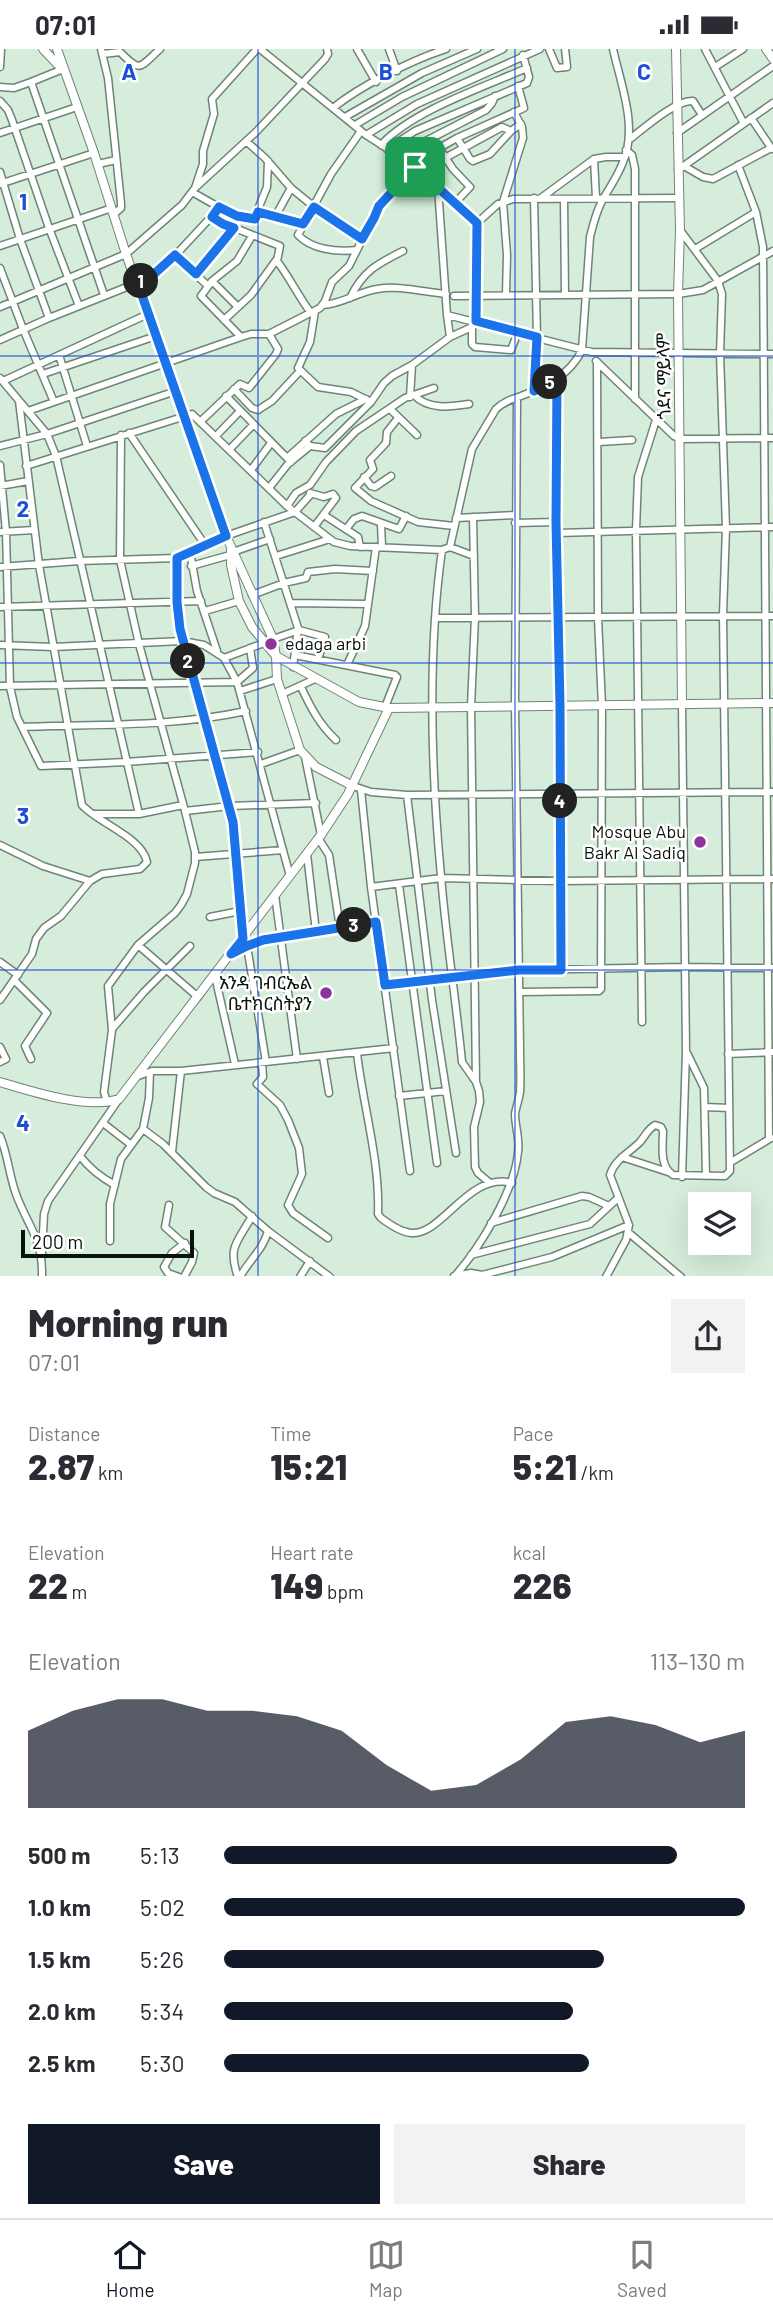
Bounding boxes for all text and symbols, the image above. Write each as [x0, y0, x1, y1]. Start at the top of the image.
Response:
text: 07:01 [35, 9, 96, 40]
text: A [121, 57, 137, 85]
text: B [379, 57, 393, 85]
text: C [637, 57, 651, 85]
pin [385, 137, 445, 197]
icon: arrive [396, 148, 434, 186]
text: 1 [19, 187, 27, 215]
pin: 1 [124, 264, 158, 299]
text: 1 [137, 269, 144, 292]
street label: ጎደና ማይላም [651, 332, 675, 420]
pin: 5 [532, 365, 568, 399]
text: 5 [544, 370, 555, 393]
text: 2 [17, 494, 29, 522]
place label: edaga arbi [285, 632, 366, 654]
marker: edaga arbi [263, 636, 279, 652]
pin: 2 [170, 643, 206, 679]
text: 2 [182, 649, 193, 672]
pin: 4 [542, 783, 578, 819]
text: 4 [554, 789, 565, 812]
text: 3 [17, 801, 29, 829]
place label: Mosque Abu Bakr Al Sadiq [584, 820, 686, 863]
marker: Mosque Abu Bakr Al Sadiq [692, 834, 708, 850]
pin: 3 [336, 907, 372, 943]
text: 3 [348, 913, 359, 936]
place label: አንዳ ገብርኤል ቤተክርስትያን [219, 971, 312, 1014]
marker: አንዳ ገብርኤል ቤተክርስትያን [318, 985, 334, 1001]
text: 4 [16, 1108, 30, 1136]
map controls [688, 1192, 751, 1255]
button: layers [688, 1192, 751, 1255]
scale bar [21, 1227, 194, 1259]
text: 200 m [32, 1230, 83, 1253]
text: Morning run [28, 1299, 228, 1345]
button: share [671, 1299, 745, 1373]
text: 07:01 [28, 1348, 80, 1376]
text: Distance [28, 1422, 100, 1445]
text: Time [270, 1422, 311, 1445]
text: Pace [513, 1422, 554, 1445]
text: 2.87 [28, 1445, 94, 1487]
text: 15:21 [270, 1445, 347, 1487]
text: 5:21 [513, 1445, 577, 1487]
text: km [94, 1461, 123, 1484]
text: /km [577, 1461, 614, 1484]
text: Elevation [28, 1541, 105, 1564]
text: Heart rate [270, 1541, 354, 1564]
text: kcal [513, 1541, 546, 1564]
text: 22 [28, 1564, 68, 1606]
text: 149 [270, 1564, 323, 1606]
text: 226 [513, 1564, 572, 1606]
text: m [68, 1580, 87, 1603]
text: bpm [323, 1580, 364, 1603]
text: Elevation [28, 1647, 121, 1675]
text: 113–130 m [650, 1647, 745, 1675]
text: 500 m [28, 1841, 90, 1869]
text: 5:13 [140, 1841, 180, 1869]
text: 1.0 km [28, 1893, 91, 1921]
text: 5:02 [140, 1893, 185, 1921]
text: 1.5 km [28, 1945, 91, 1973]
text: 5:26 [140, 1945, 184, 1973]
text: 2.0 km [28, 1997, 96, 2025]
text: 5:34 [140, 1997, 184, 2025]
text: 2.5 km [28, 2049, 96, 2077]
text: 5:30 [140, 2049, 184, 2077]
button: Save [28, 2124, 380, 2204]
button: Share [394, 2124, 745, 2204]
tab: Home [106, 2236, 155, 2301]
tab: Map [367, 2236, 405, 2301]
tab: Saved [617, 2236, 667, 2301]

